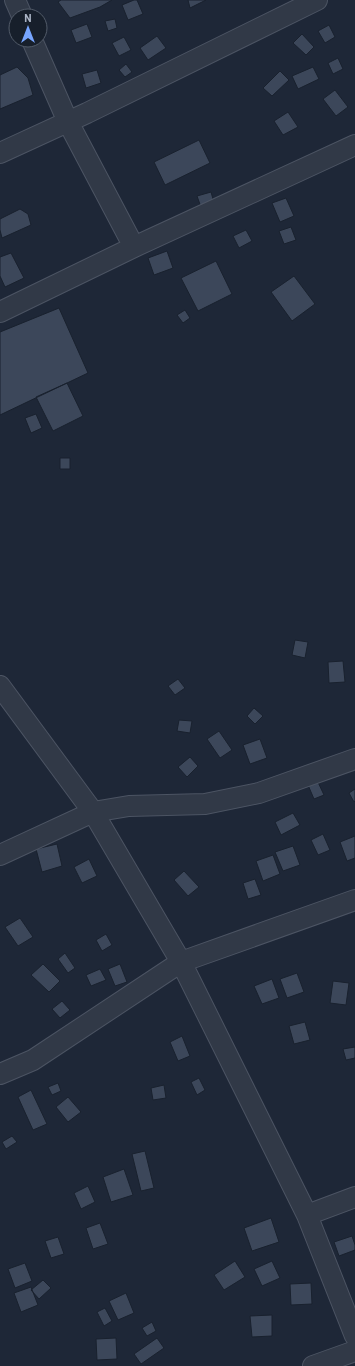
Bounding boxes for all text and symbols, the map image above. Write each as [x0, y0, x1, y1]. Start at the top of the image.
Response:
north arrow [8, 8, 48, 48]
text: N [24, 11, 32, 24]

